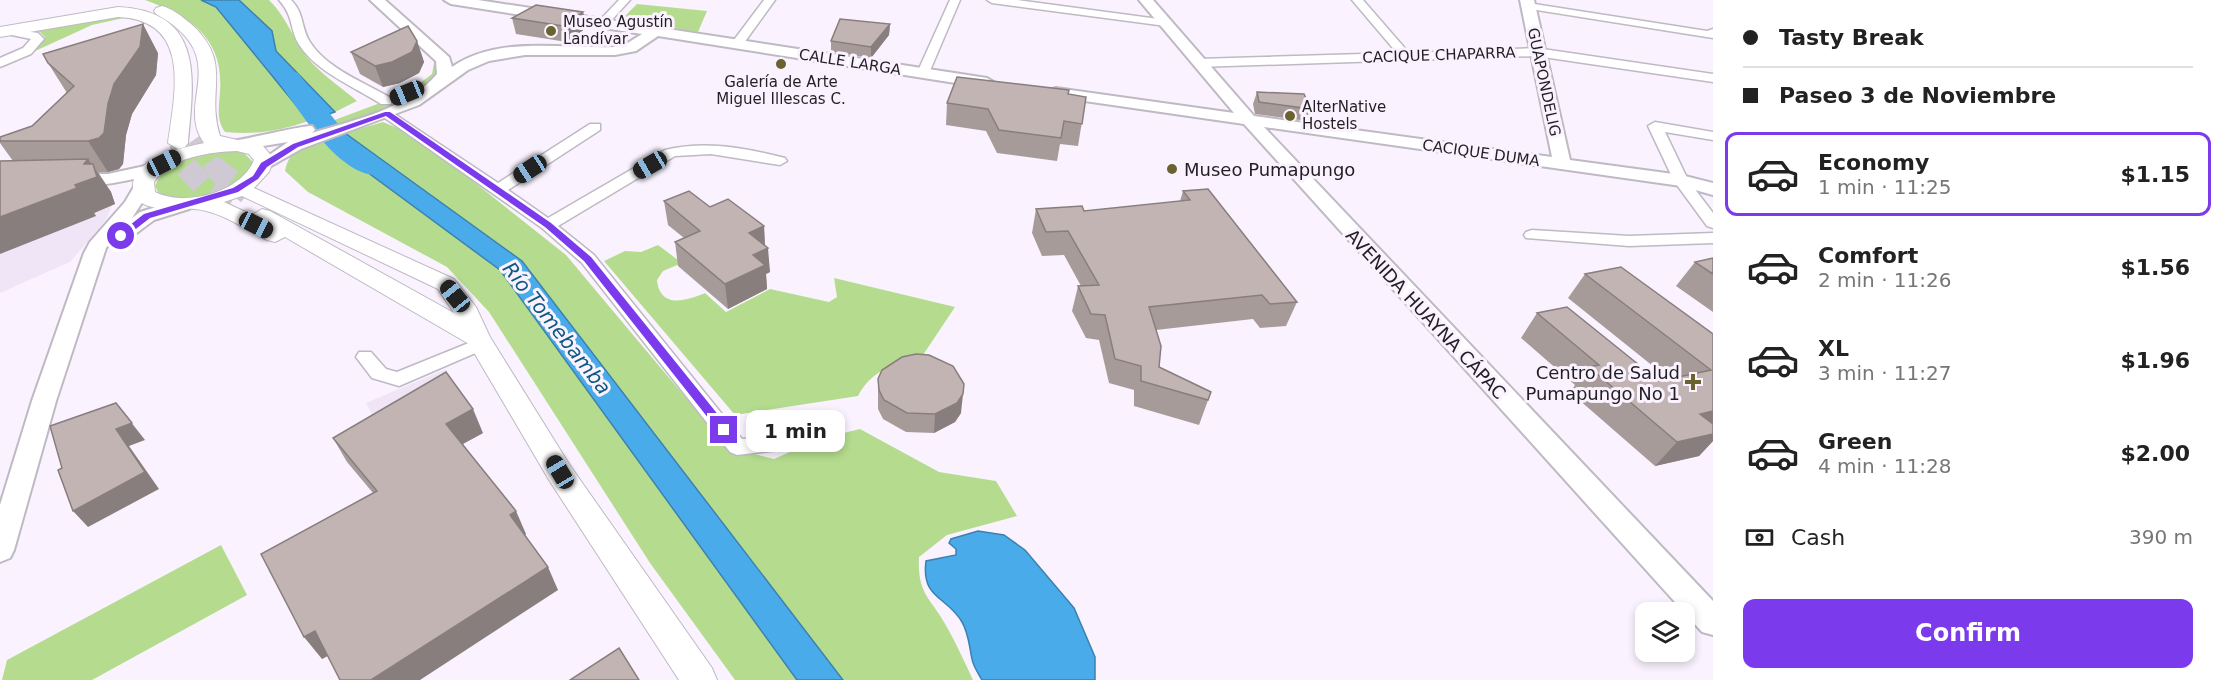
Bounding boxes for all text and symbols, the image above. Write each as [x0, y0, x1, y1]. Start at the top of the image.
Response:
place label: Museo Agustín Landívar [563, 13, 673, 48]
marker: Museo Agustín Landívar [544, 24, 558, 38]
text: Tasty Break [1779, 25, 1924, 50]
street label: GUAPONDELIG [1524, 26, 1564, 138]
street label: CACIQUE CHAPARRA [1362, 43, 1517, 67]
street label: CALLE LARGA [798, 45, 903, 79]
marker: Galería de Arte Miguel Illescas C. [774, 57, 788, 71]
place label: Galería de Arte Miguel Illescas C. [716, 73, 846, 108]
car [387, 78, 427, 108]
text: Paseo 3 de Noviembre [1779, 83, 2056, 108]
place label: AlterNative Hostels [1302, 98, 1386, 133]
marker: AlterNative Hostels [1283, 109, 1297, 123]
street label: CACIQUE DUMA [1421, 136, 1541, 170]
car [144, 147, 184, 179]
icon: car [1746, 147, 1800, 201]
car [630, 148, 670, 182]
text: Economy [1818, 150, 1929, 175]
car [510, 152, 550, 186]
place label: Museo Pumapungo [1184, 159, 1355, 180]
marker: Museo Pumapungo [1165, 162, 1179, 176]
text: $1.15 [2120, 162, 2190, 187]
text: 1 min · 11:25 [1818, 175, 1952, 199]
car [236, 209, 276, 241]
route start [107, 222, 134, 249]
street label: AVENIDA HUAYNA CÁPAC [1342, 225, 1510, 403]
icon: car [1746, 240, 1800, 294]
text: Comfort [1818, 243, 1918, 268]
text: $1.56 [2120, 255, 2190, 280]
water label: Río Tomebamba [498, 257, 616, 399]
text: 2 min · 11:26 [1818, 268, 1952, 292]
car [437, 276, 473, 316]
icon: car [1746, 333, 1800, 387]
text: XL [1818, 336, 1849, 361]
text: $1.96 [2120, 348, 2190, 373]
text: 3 min · 11:27 [1818, 361, 1952, 385]
place label: Centro de Salud Pumapungo No 1 [1525, 362, 1680, 404]
marker: Centro de Salud Pumapungo No 1 [1684, 373, 1702, 391]
callout: 1 min [745, 409, 844, 451]
route end [710, 416, 737, 443]
text: 1 min [764, 419, 827, 443]
icon: car [1746, 426, 1800, 480]
text: Green [1818, 429, 1892, 454]
text: $2.00 [2120, 441, 2190, 466]
car [543, 452, 577, 492]
text: 4 min · 11:28 [1818, 454, 1952, 478]
icon: cash [1743, 521, 1776, 554]
text: Cash [1791, 525, 1845, 550]
text: 390 m [2129, 525, 2193, 549]
button: Confirm [1743, 599, 2193, 668]
map controls [1635, 602, 1695, 662]
button: layers [1635, 602, 1695, 662]

